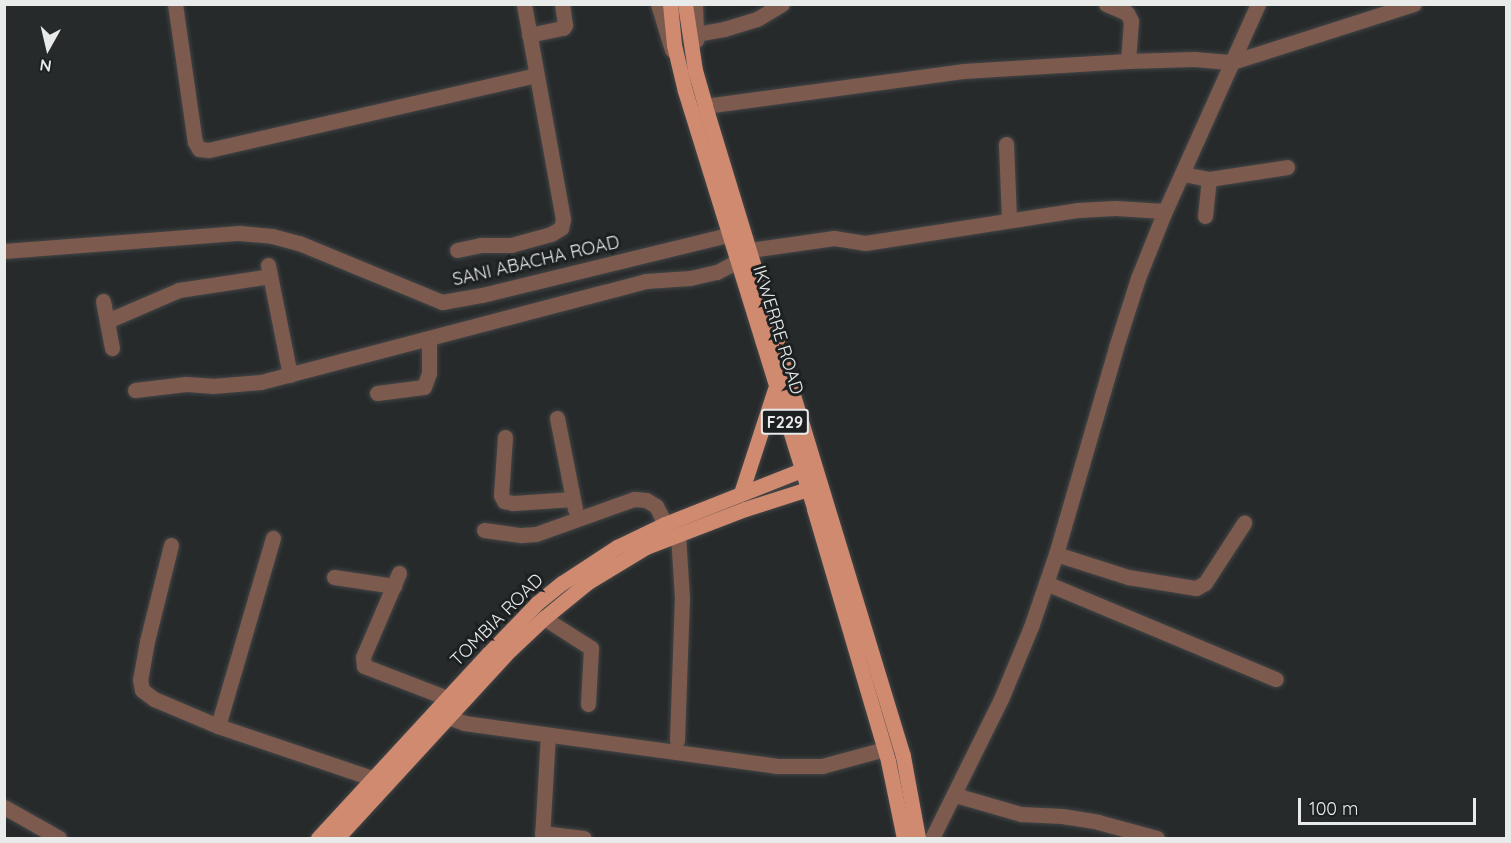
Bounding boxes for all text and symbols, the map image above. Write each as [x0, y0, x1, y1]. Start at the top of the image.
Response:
north arrow [18, 18, 78, 78]
text: N [38, 55, 53, 77]
street label: SANI ABACHA ROAD [450, 231, 622, 291]
street label: IKWERRE ROAD [748, 263, 808, 397]
road number: F229 [760, 409, 810, 435]
street label: TOMBIA ROAD [446, 569, 548, 671]
scale bar [1301, 786, 1480, 824]
text: 100 m [1309, 797, 1358, 820]

